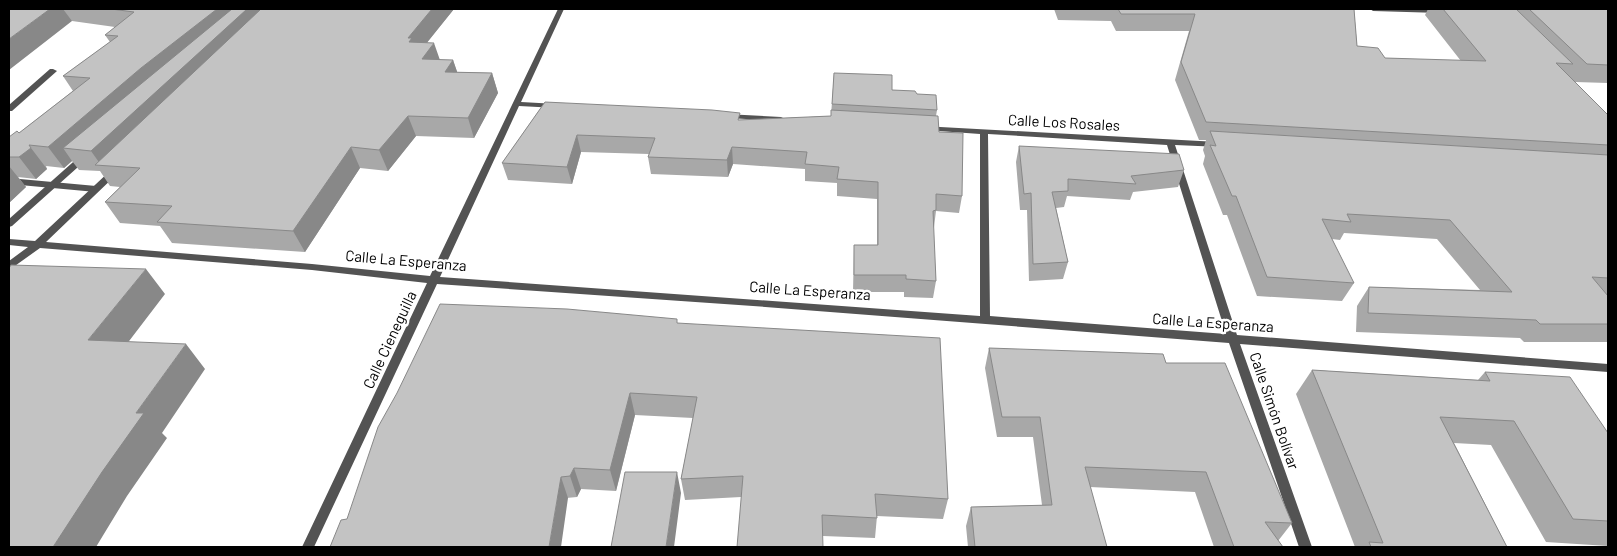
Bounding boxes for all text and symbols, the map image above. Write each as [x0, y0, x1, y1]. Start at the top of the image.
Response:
street label: Calle Los Rosales [1008, 110, 1121, 134]
street label: Calle La Esperanza [345, 246, 468, 274]
street label: Calle La Esperanza [749, 277, 871, 303]
street label: Calle Cieneguilla [359, 288, 420, 391]
street label: Calle La Esperanza [1152, 309, 1274, 335]
street label: Calle Simón Bolívar [1246, 350, 1304, 472]

